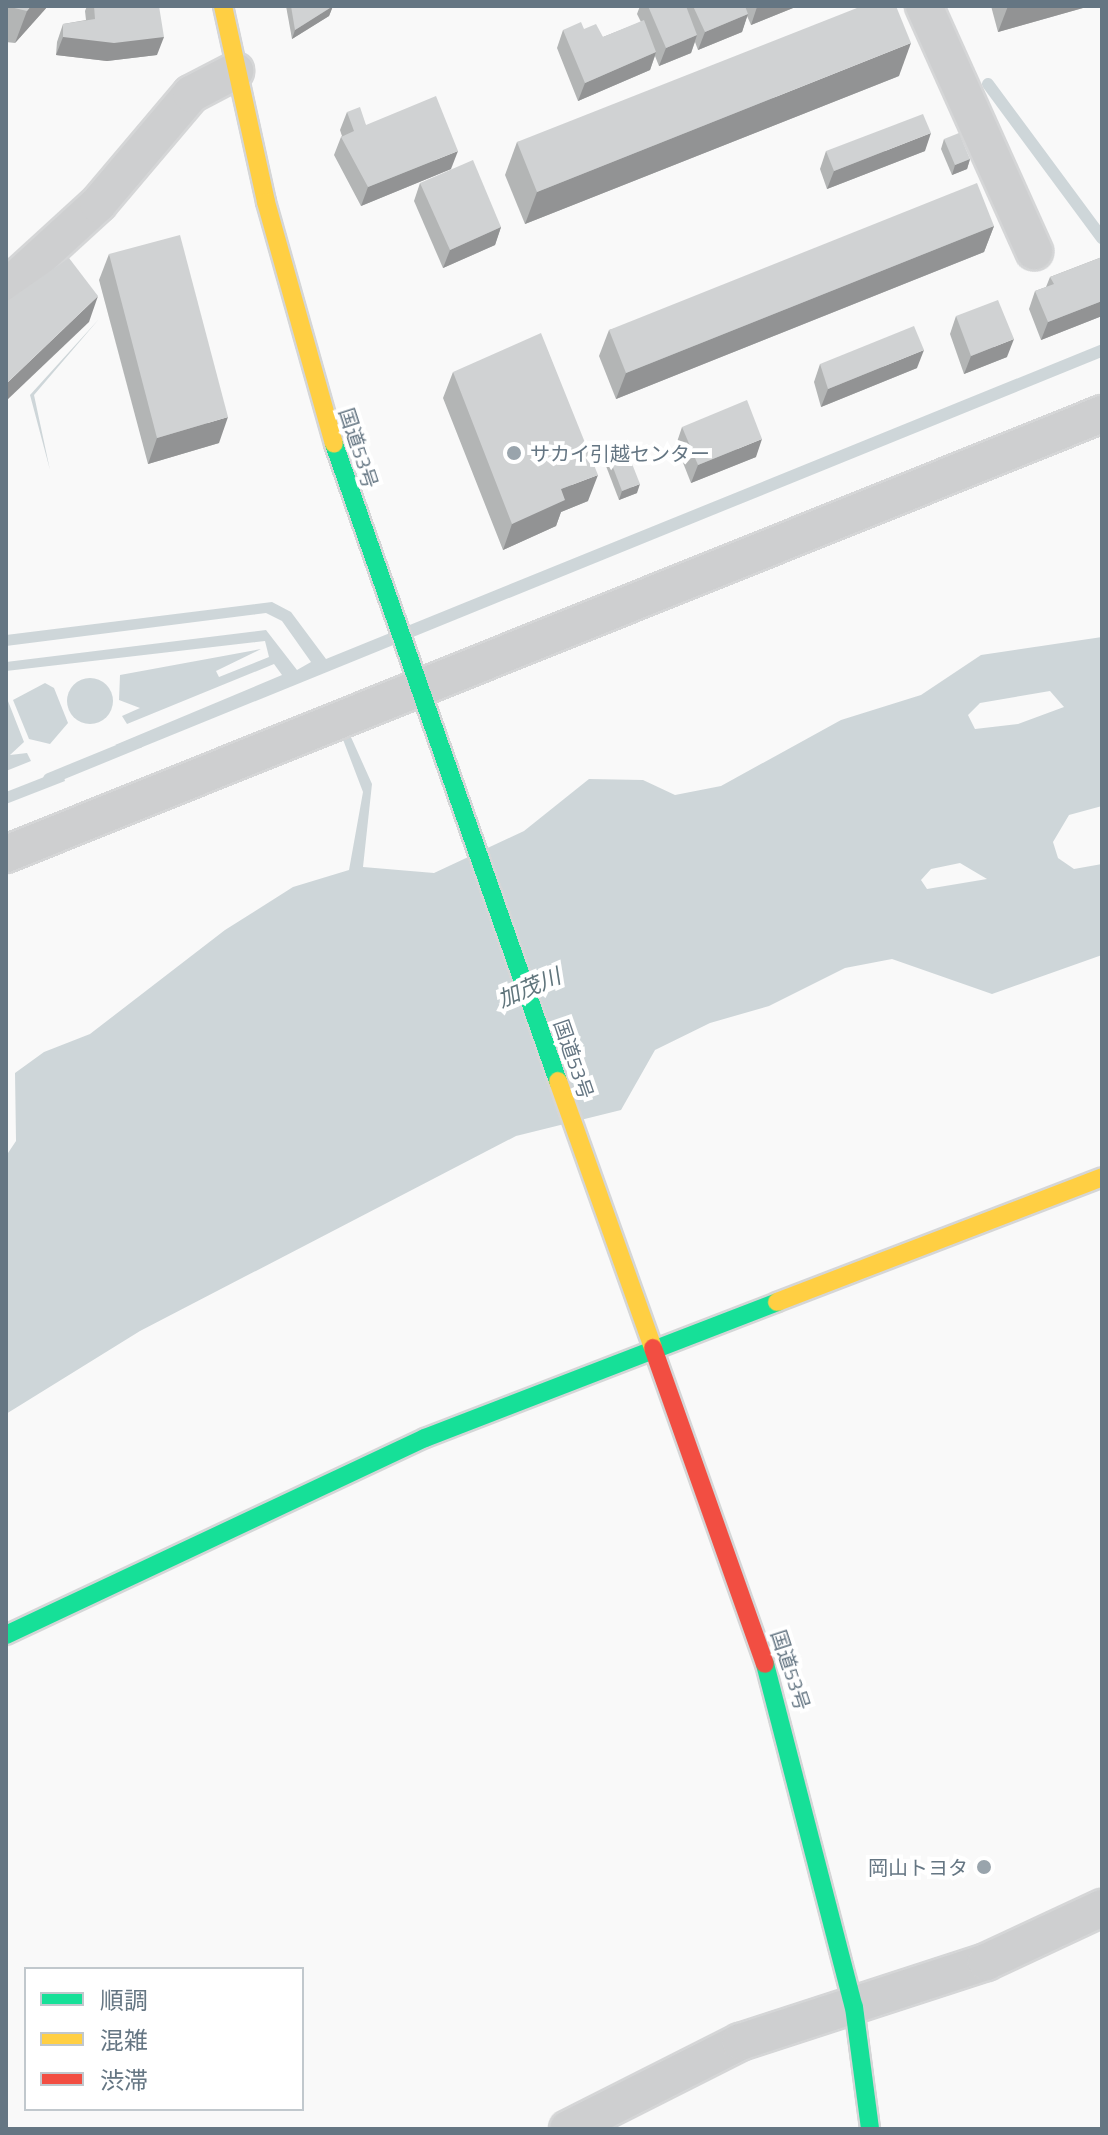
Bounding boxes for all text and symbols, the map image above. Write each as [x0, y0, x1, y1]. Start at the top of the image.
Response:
street label: 国道53号 [335, 405, 383, 491]
place label: サカイ引越センター [530, 441, 710, 465]
marker: サカイ引越センター [505, 444, 523, 462]
water label: 加茂川 [493, 963, 565, 1013]
street label: 国道53号 [549, 1016, 599, 1102]
street label: 国道53号 [767, 1627, 815, 1713]
place label: 岡山トヨタ [868, 1855, 968, 1879]
marker: 岡山トヨタ [975, 1858, 993, 1876]
legend [24, 1967, 304, 2111]
text: 順調 [100, 1982, 148, 2018]
text: 混雑 [100, 2022, 148, 2058]
text: 渋滞 [100, 2062, 148, 2098]

